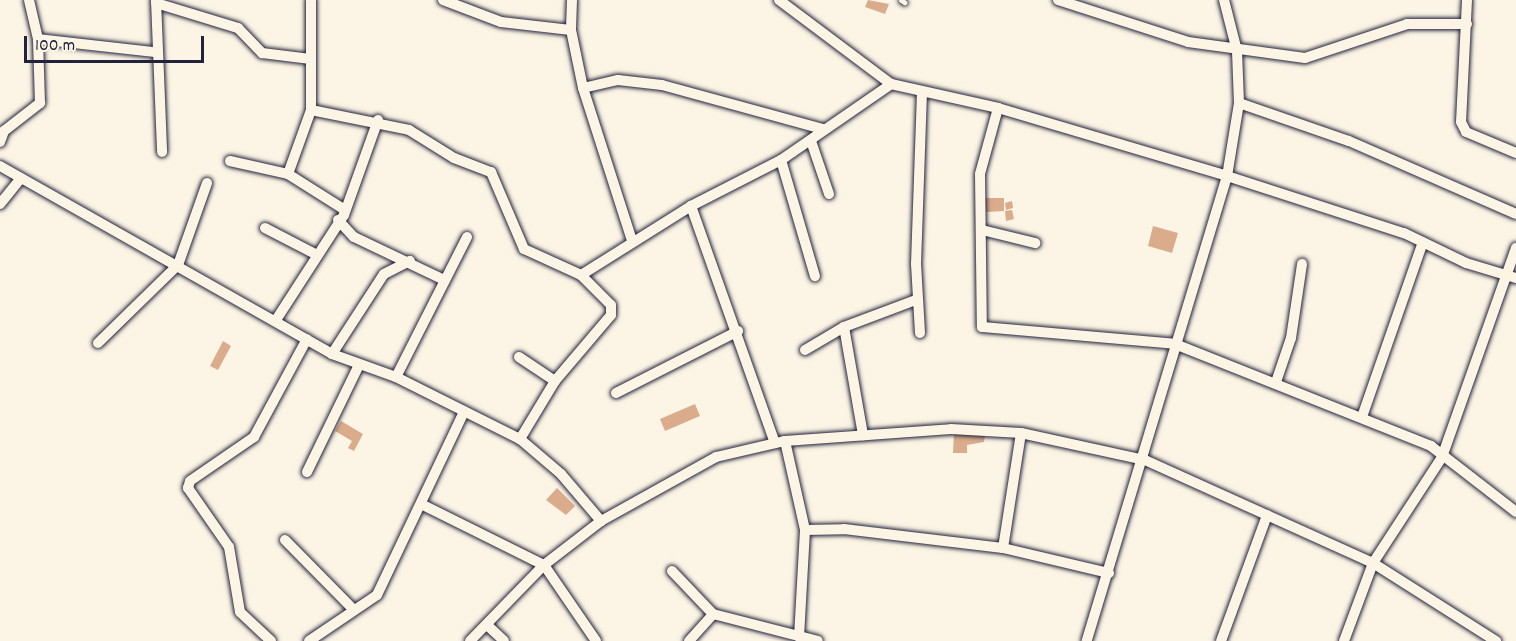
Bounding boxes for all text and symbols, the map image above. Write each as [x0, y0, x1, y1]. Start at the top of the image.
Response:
scale bar [27, 24, 207, 62]
text: 100 m [35, 34, 75, 59]

